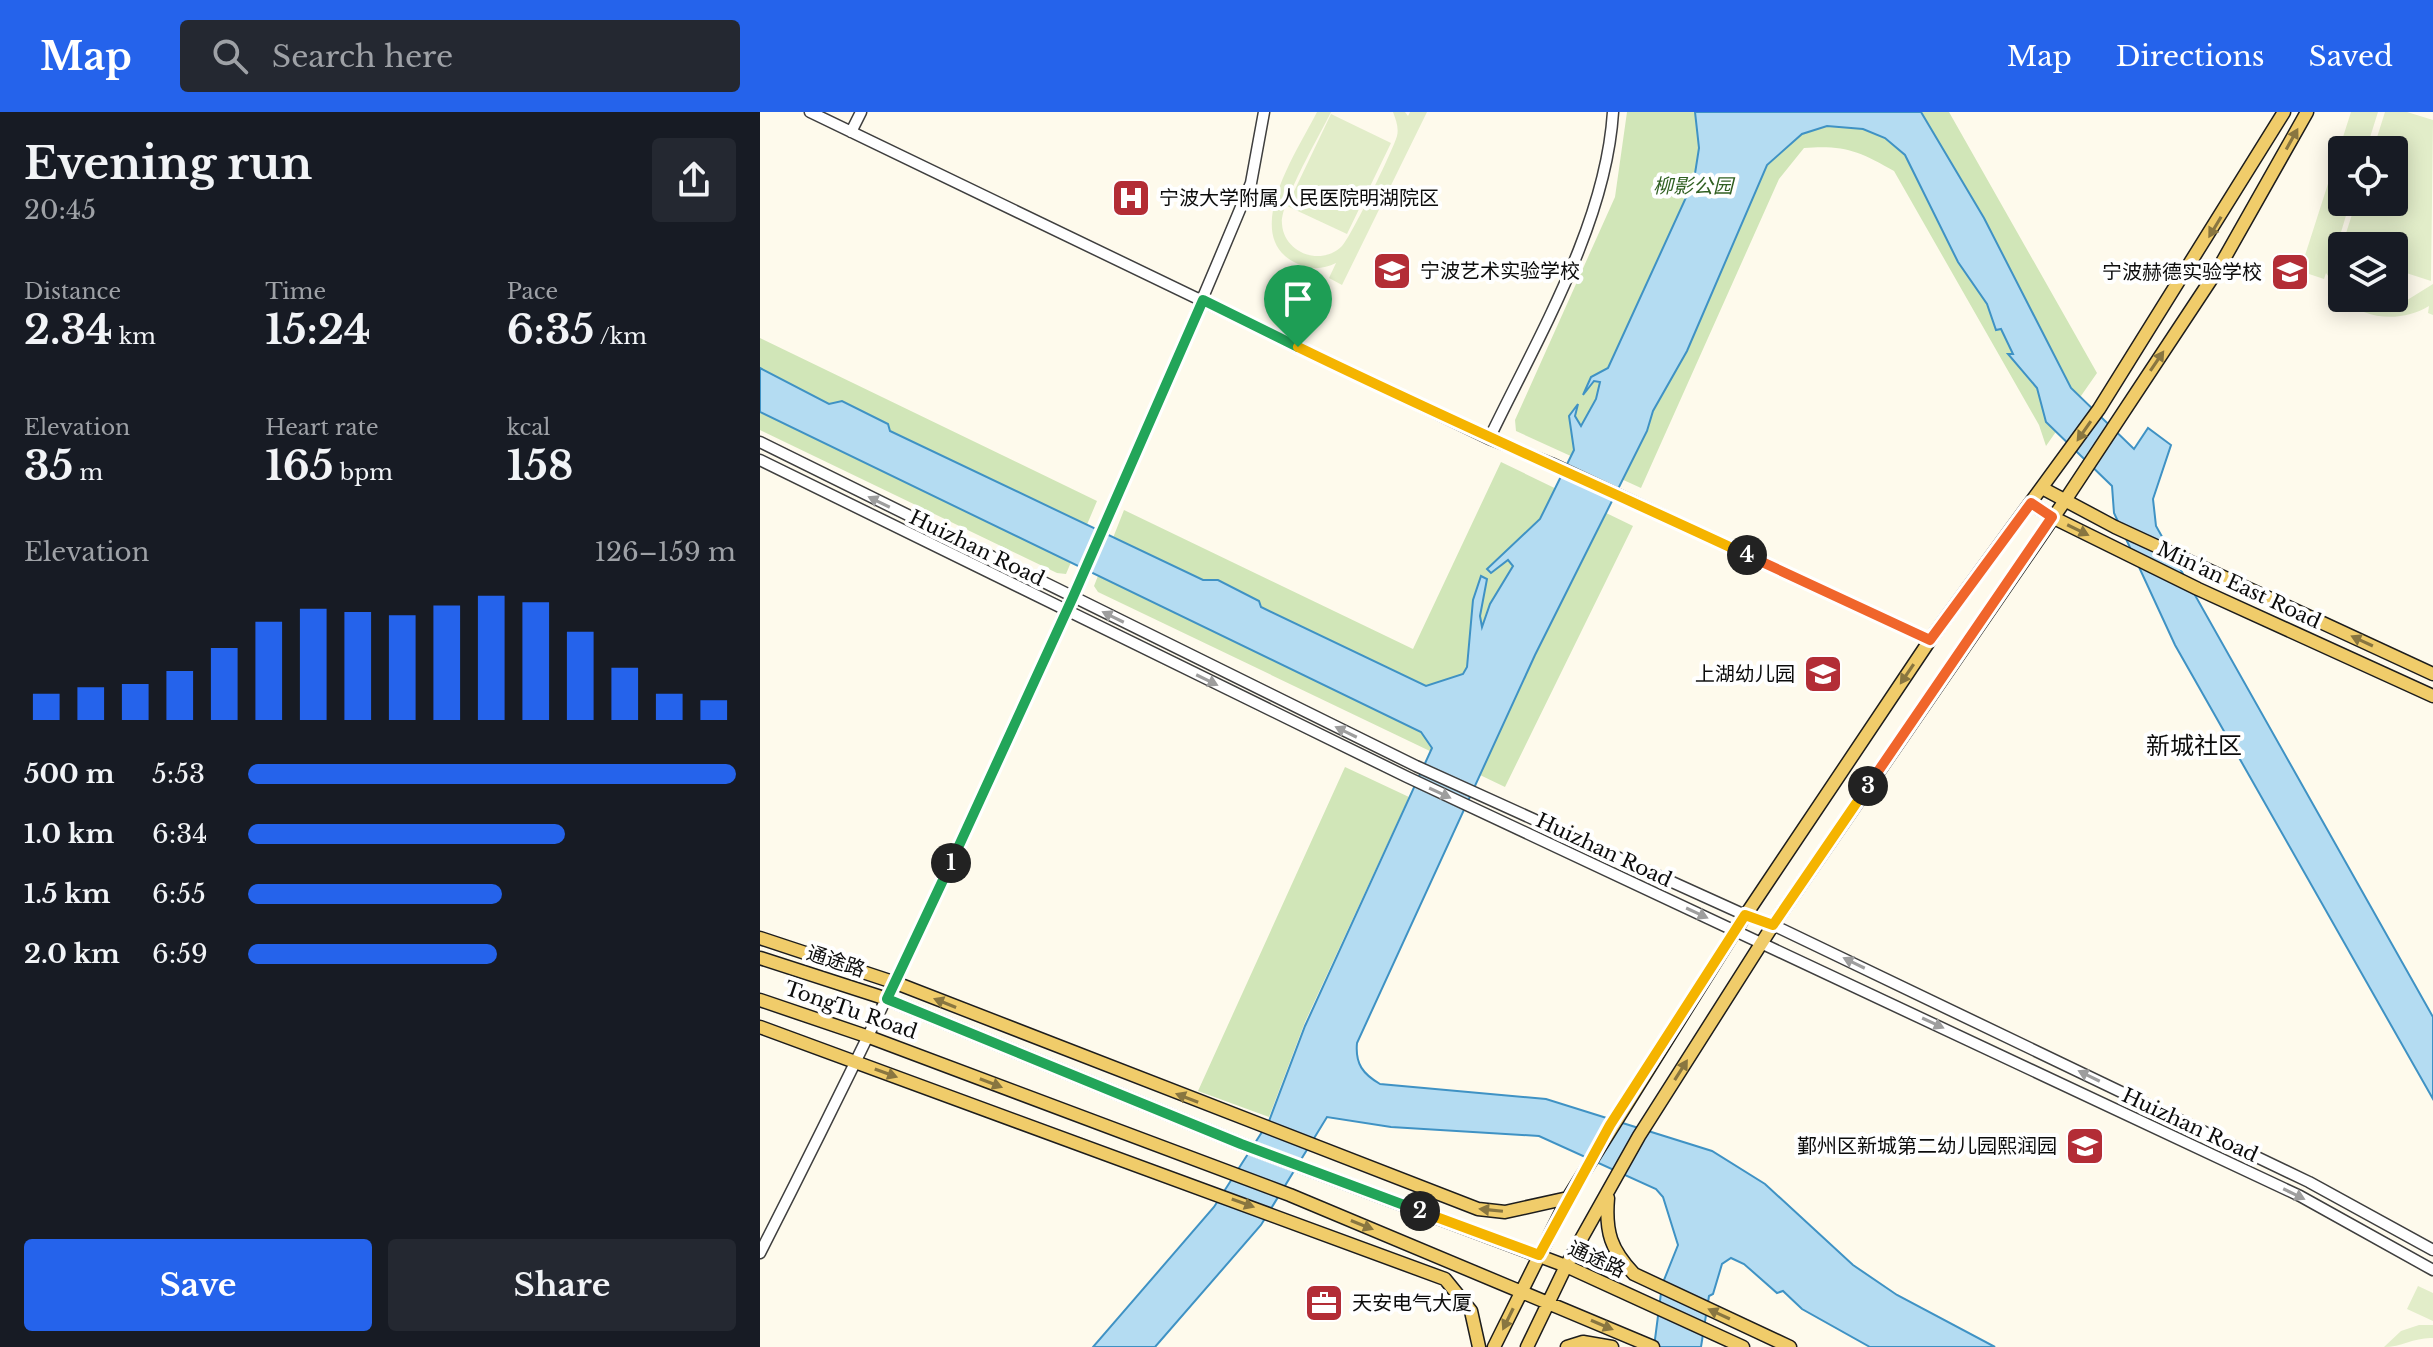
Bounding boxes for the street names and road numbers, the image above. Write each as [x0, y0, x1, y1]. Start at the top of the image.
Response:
street label: Huizhan Road [906, 505, 1048, 591]
street label: Min'an East Road [2153, 537, 2325, 633]
street label: Huizhan Road [1532, 808, 1676, 892]
street label: 通途路 [804, 940, 868, 982]
street label: TongTu Road [782, 976, 920, 1044]
street label: Huizhan Road [2118, 1083, 2262, 1167]
street label: 通途路 [1565, 1236, 1629, 1282]

